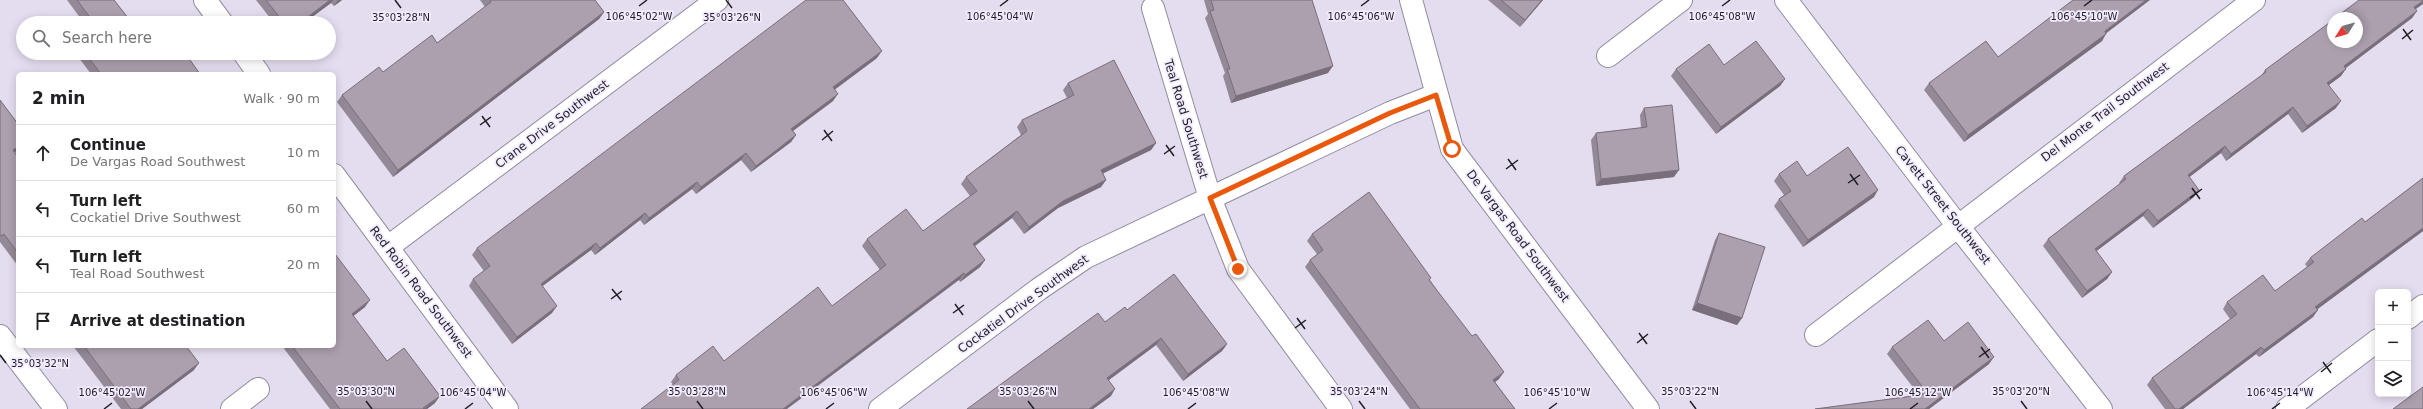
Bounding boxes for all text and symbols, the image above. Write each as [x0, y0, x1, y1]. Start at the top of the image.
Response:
text: 106°45'02"W [606, 11, 672, 22]
text: 106°45'04"W [967, 11, 1033, 22]
text: 106°45'06"W [1328, 11, 1394, 22]
text: 106°45'08"W [1689, 11, 1755, 22]
text: 106°45'10"W [2051, 11, 2117, 22]
text: 35°03'28"N [372, 12, 430, 23]
text: 35°03'26"N [703, 12, 761, 23]
north arrow [2327, 12, 2363, 48]
search box [16, 16, 336, 60]
icon: search [30, 27, 52, 49]
text: Search here [62, 29, 152, 47]
street label: Teal Road Southwest [1161, 57, 1211, 181]
street label: Del Monte Trail Southwest [2038, 59, 2172, 165]
street label: Crane Drive Southwest [493, 77, 612, 171]
text: 2 min [32, 88, 85, 108]
text: Walk · 90 m [243, 91, 320, 106]
text: Continue [70, 136, 146, 154]
route start [1443, 140, 1461, 158]
icon: ahead [32, 142, 54, 164]
street label: Cavett Street Southwest [1892, 143, 1994, 267]
text: 10 m [287, 145, 320, 160]
text: De Vargas Road Southwest [70, 154, 245, 169]
street label: De Vargas Road Southwest [1464, 167, 1572, 305]
text: Turn left [70, 192, 142, 210]
icon: left [32, 198, 54, 220]
text: 60 m [287, 201, 320, 216]
text: Cockatiel Drive Southwest [70, 210, 241, 225]
street label: Red Robin Road Southwest [367, 223, 475, 361]
text: Turn left [70, 248, 142, 266]
street label: Cockatiel Drive Southwest [955, 252, 1091, 356]
icon: left [32, 254, 54, 276]
text: 20 m [287, 257, 320, 272]
route end [1229, 260, 1247, 278]
text: Teal Road Southwest [70, 266, 204, 281]
map controls [2375, 289, 2411, 397]
button: + [2375, 289, 2411, 325]
icon: arrive [32, 310, 54, 332]
text: Arrive at destination [70, 312, 245, 330]
button: − [2375, 325, 2411, 361]
text: 35°03'32"N [11, 358, 69, 369]
button: layers [2375, 361, 2411, 397]
text: 35°03'30"N [337, 386, 395, 397]
text: 35°03'28"N [668, 386, 726, 397]
text: 35°03'26"N [999, 386, 1057, 397]
text: 35°03'24"N [1330, 386, 1388, 397]
text: 35°03'22"N [1661, 386, 1719, 397]
text: 35°03'20"N [1992, 386, 2050, 397]
text: 106°45'02"W [79, 387, 145, 398]
text: 106°45'04"W [440, 387, 506, 398]
text: 106°45'06"W [801, 387, 867, 398]
text: 106°45'08"W [1163, 387, 1229, 398]
text: 106°45'10"W [1524, 387, 1590, 398]
text: 106°45'12"W [1885, 387, 1951, 398]
text: 106°45'14"W [2247, 387, 2313, 398]

